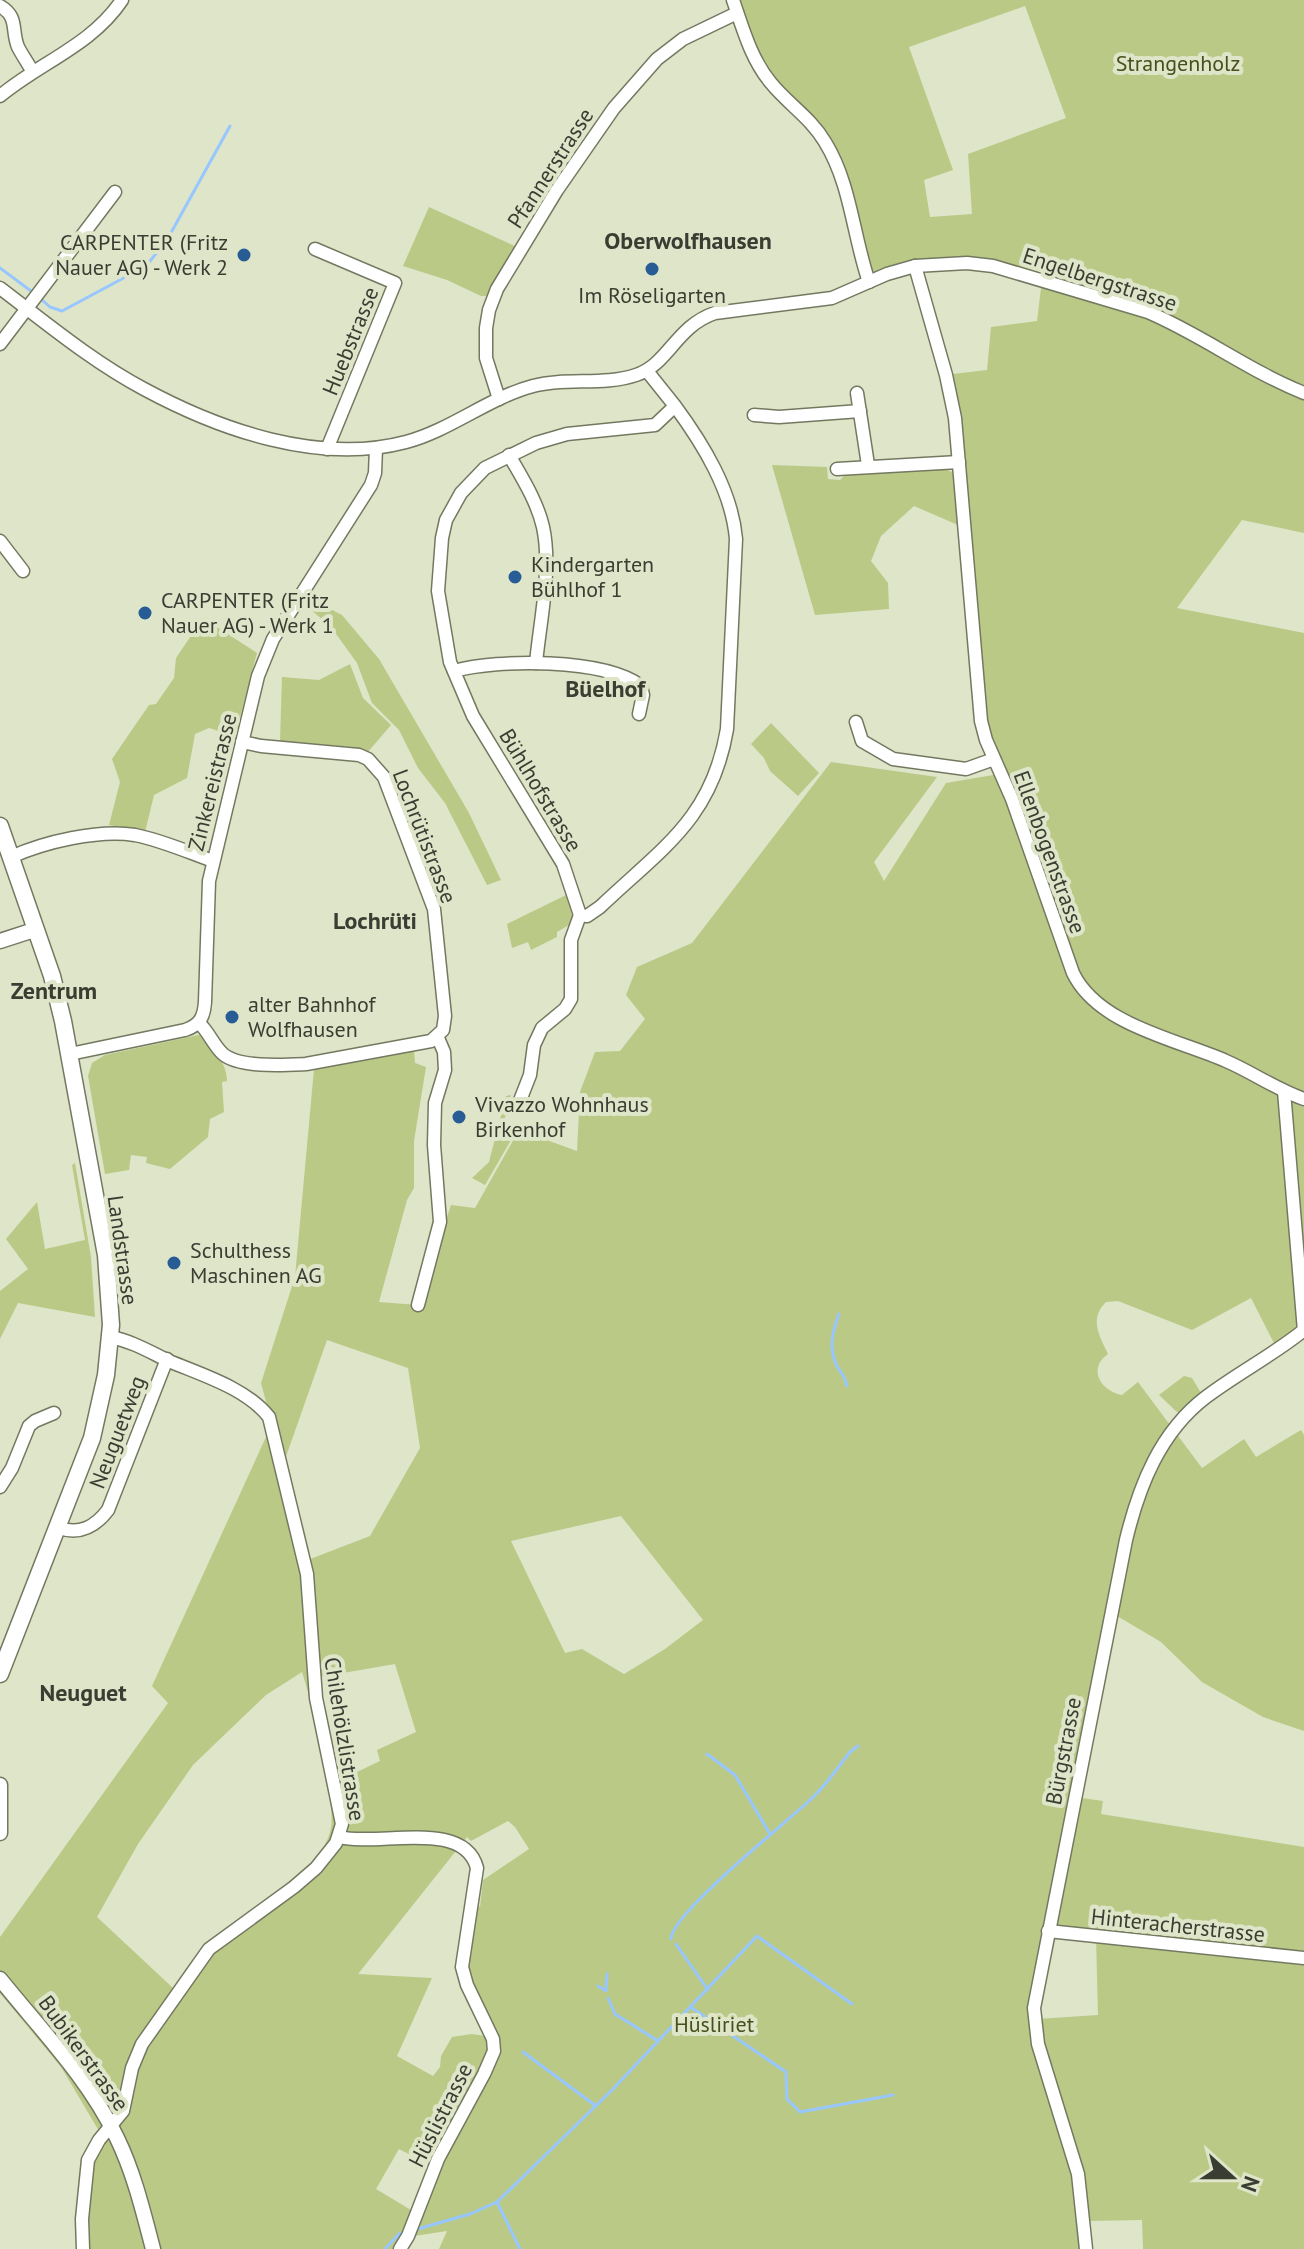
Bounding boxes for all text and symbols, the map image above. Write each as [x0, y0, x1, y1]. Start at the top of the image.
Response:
park label: Strangenholz [1116, 49, 1240, 77]
street label: Pfannerstrasse [501, 103, 599, 233]
district label: Oberwolfhausen [604, 225, 772, 256]
place label: CARPENTER (Fritz Nauer AG) - Werk 2 [55, 228, 228, 281]
street label: Engelbergstrasse [1019, 241, 1181, 317]
marker: CARPENTER (Fritz Nauer AG) - Werk 2 [235, 246, 253, 264]
marker: Im Röseligarten [643, 260, 661, 278]
place label: Im Röseligarten [578, 281, 726, 309]
street label: Huebstrasse [316, 283, 384, 399]
place label: Kindergarten Bühlhof 1 [531, 550, 654, 603]
marker: Kindergarten Bühlhof 1 [506, 568, 524, 586]
place label: CARPENTER (Fritz Nauer AG) - Werk 1 [161, 586, 334, 639]
marker: CARPENTER (Fritz Nauer AG) - Werk 1 [136, 604, 154, 622]
district label: Büelhof [565, 673, 646, 704]
street label: Zinkereistrasse [181, 710, 243, 854]
street label: Bühlhofstrasse [493, 723, 589, 857]
street label: Lochrütistrasse [387, 765, 463, 907]
street label: Ellenbogenstrasse [1008, 767, 1092, 937]
district label: Lochrüti [333, 905, 417, 936]
district label: Zentrum [11, 975, 97, 1006]
place label: alter Bahnhof Wolfhausen [248, 990, 376, 1043]
marker: alter Bahnhof Wolfhausen [223, 1008, 241, 1026]
place label: Vivazzo Wohnhaus Birkenhof [474, 1090, 649, 1143]
marker: Vivazzo Wohnhaus Birkenhof [450, 1108, 468, 1126]
street label: Landstrasse [101, 1193, 145, 1307]
place label: Schulthess Maschinen AG [190, 1236, 322, 1289]
marker: Schulthess Maschinen AG [165, 1254, 183, 1272]
street label: Neuguetweg [83, 1372, 151, 1492]
street label: Chilehölzlistrasse [318, 1655, 372, 1823]
district label: Neuguet [39, 1677, 127, 1708]
street label: Bürgstrasse [1039, 1695, 1087, 1807]
street label: Hinteracherstrasse [1090, 1902, 1266, 1948]
street label: Bubikerstrasse [33, 1990, 135, 2116]
park label: Hüsliriet [674, 2010, 755, 2038]
street label: Hüslistrasse [402, 2058, 478, 2172]
north arrow [1192, 2137, 1272, 2217]
text: N [1235, 2172, 1266, 2196]

